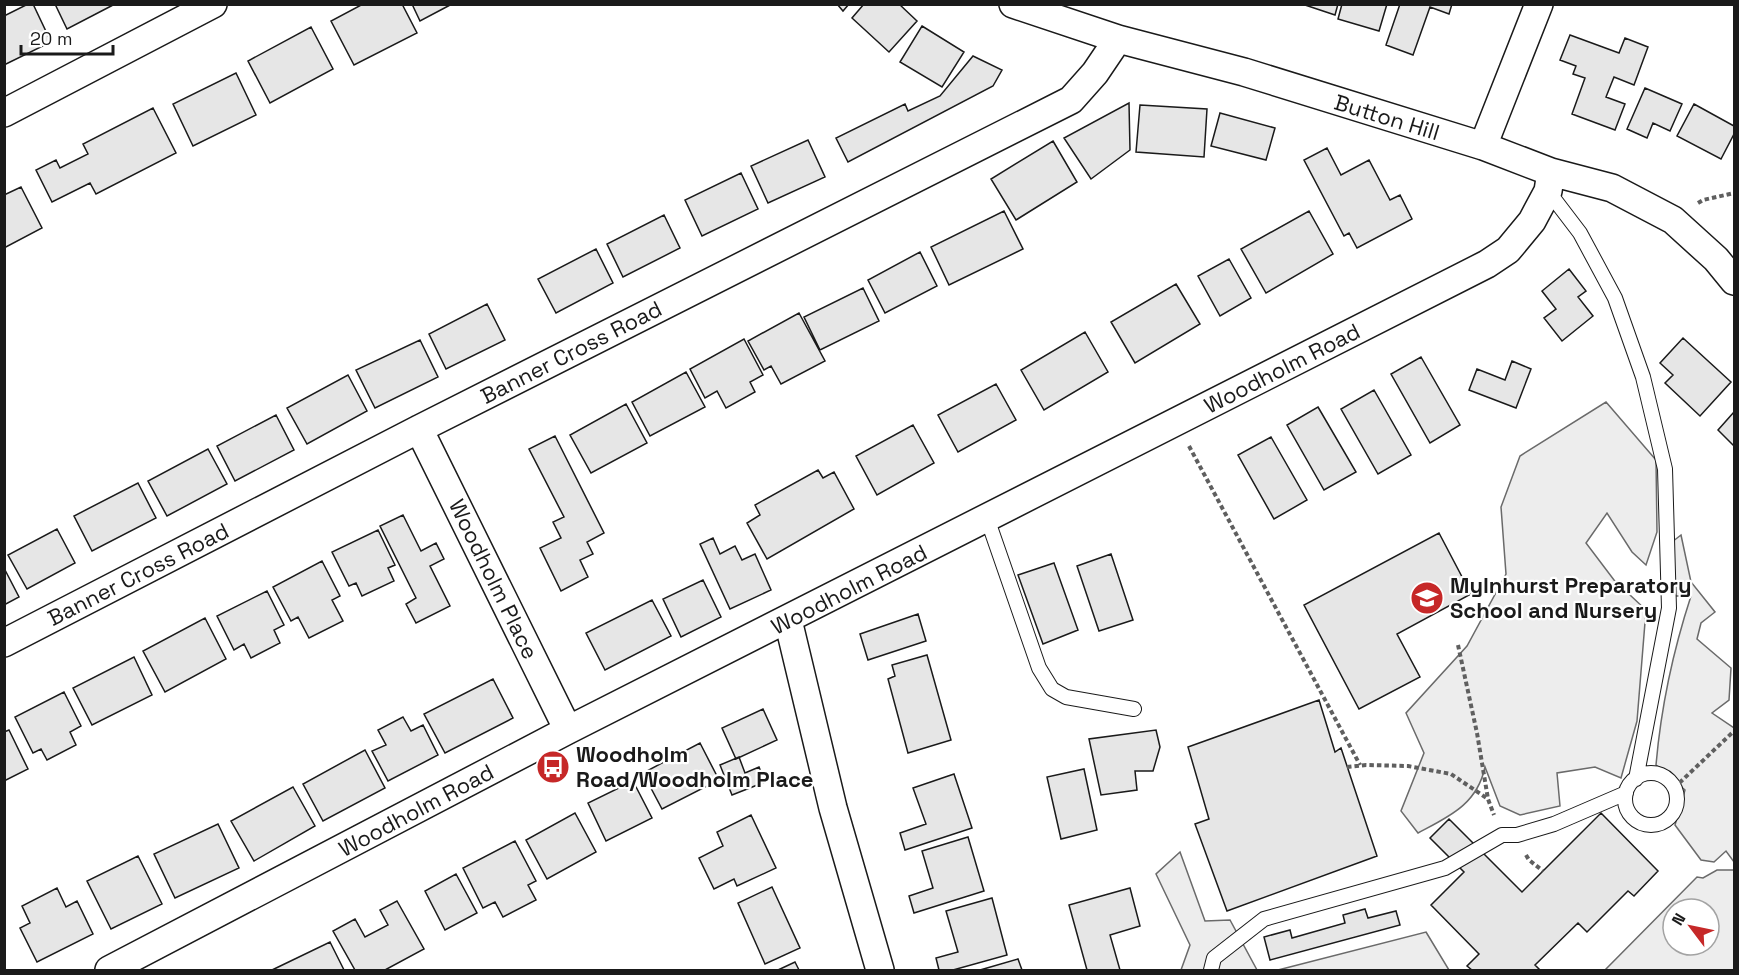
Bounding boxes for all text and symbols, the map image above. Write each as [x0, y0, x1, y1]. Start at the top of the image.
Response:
scale bar [21, 18, 112, 56]
text: 20 m [30, 27, 73, 50]
street label: Button Hill [1331, 88, 1443, 146]
street label: Banner Cross Road [476, 294, 666, 410]
street label: Woodholm Road [1199, 317, 1365, 419]
street label: Woodholm Place [443, 494, 545, 664]
street label: Banner Cross Road [43, 516, 233, 632]
street label: Woodholm Road [766, 538, 932, 640]
place label: Mylnhurst Preparatory School and Nursery [1450, 571, 1691, 624]
school or university icon: Mylnhurst Preparatory School and Nursery [1409, 580, 1445, 616]
place label: Woodholm Road/Woodholm Place [576, 740, 814, 793]
bus stop icon: Woodholm Road/Woodholm Place [535, 749, 571, 785]
street label: Woodholm Road [334, 757, 498, 863]
north arrow [1661, 897, 1721, 957]
text: N [1667, 909, 1690, 929]

